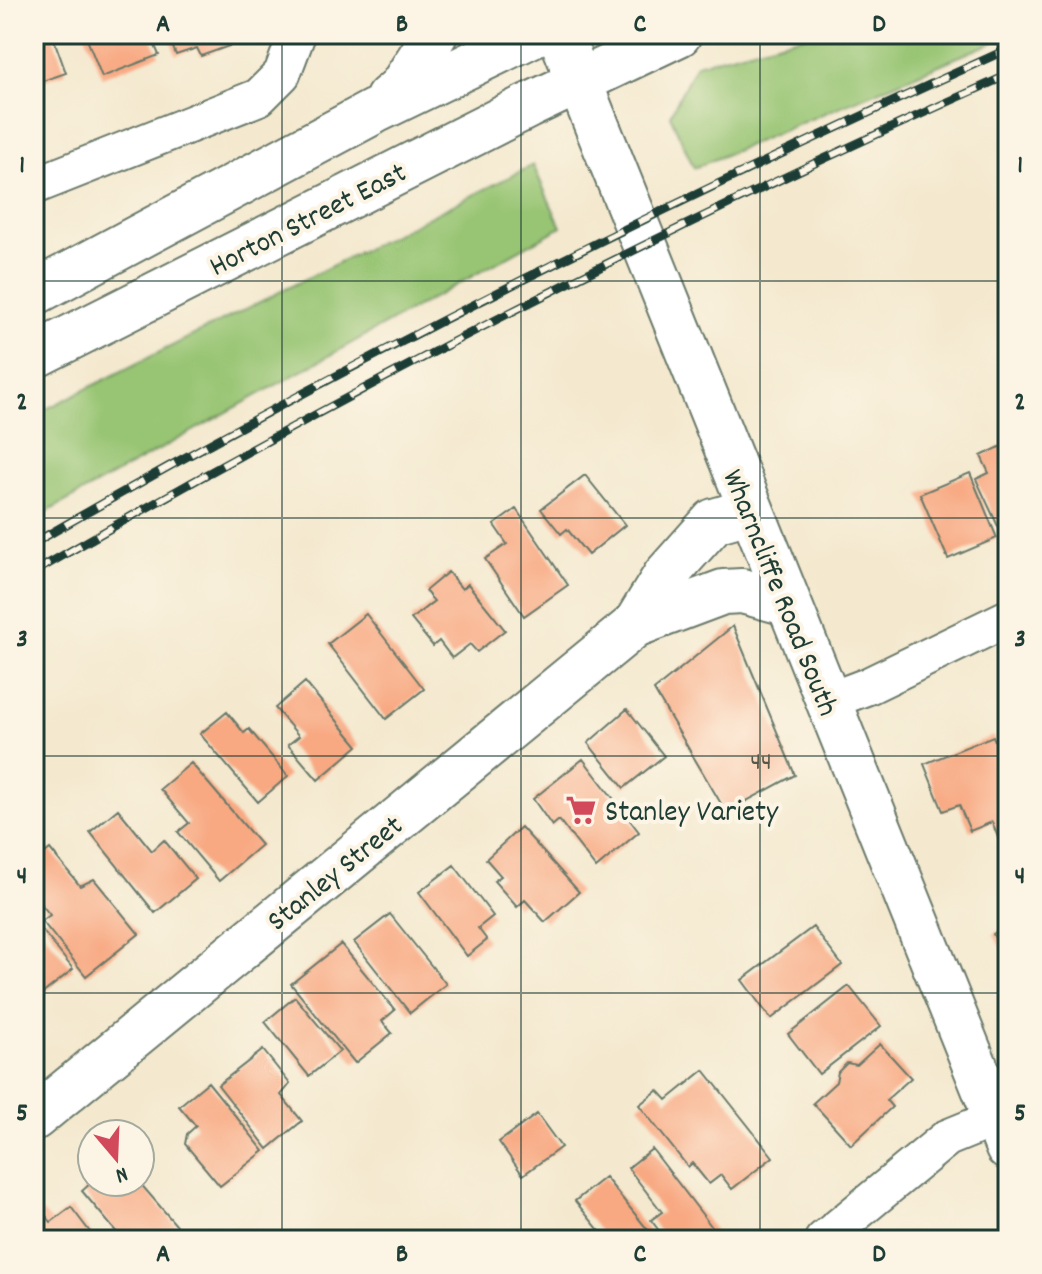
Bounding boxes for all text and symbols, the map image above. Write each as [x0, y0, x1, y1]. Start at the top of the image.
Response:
text: A [156, 7, 170, 44]
text: B [396, 7, 408, 44]
text: C [634, 7, 647, 44]
text: D [872, 7, 886, 44]
text: 1 [19, 148, 25, 185]
text: 1 [1017, 148, 1023, 185]
street label: Horton Street East [203, 154, 415, 290]
text: 2 [16, 385, 28, 422]
text: 2 [1014, 385, 1026, 422]
street label: Wharncliffe Road South [709, 464, 847, 723]
text: 3 [16, 622, 28, 659]
text: 3 [1014, 622, 1026, 659]
house number: 44 [750, 745, 772, 782]
supermarket icon: Stanley Variety [564, 793, 598, 827]
place label: Stanley Variety [605, 793, 779, 836]
street label: Stanley Street [259, 807, 414, 944]
text: 4 [17, 859, 27, 896]
text: 4 [1015, 859, 1025, 896]
text: 5 [16, 1096, 28, 1133]
text: 5 [1014, 1096, 1026, 1133]
north arrow [76, 1118, 156, 1198]
text: N [111, 1157, 132, 1190]
text: A [156, 1237, 170, 1274]
text: B [396, 1237, 408, 1274]
text: C [634, 1237, 647, 1274]
text: D [872, 1237, 886, 1274]

